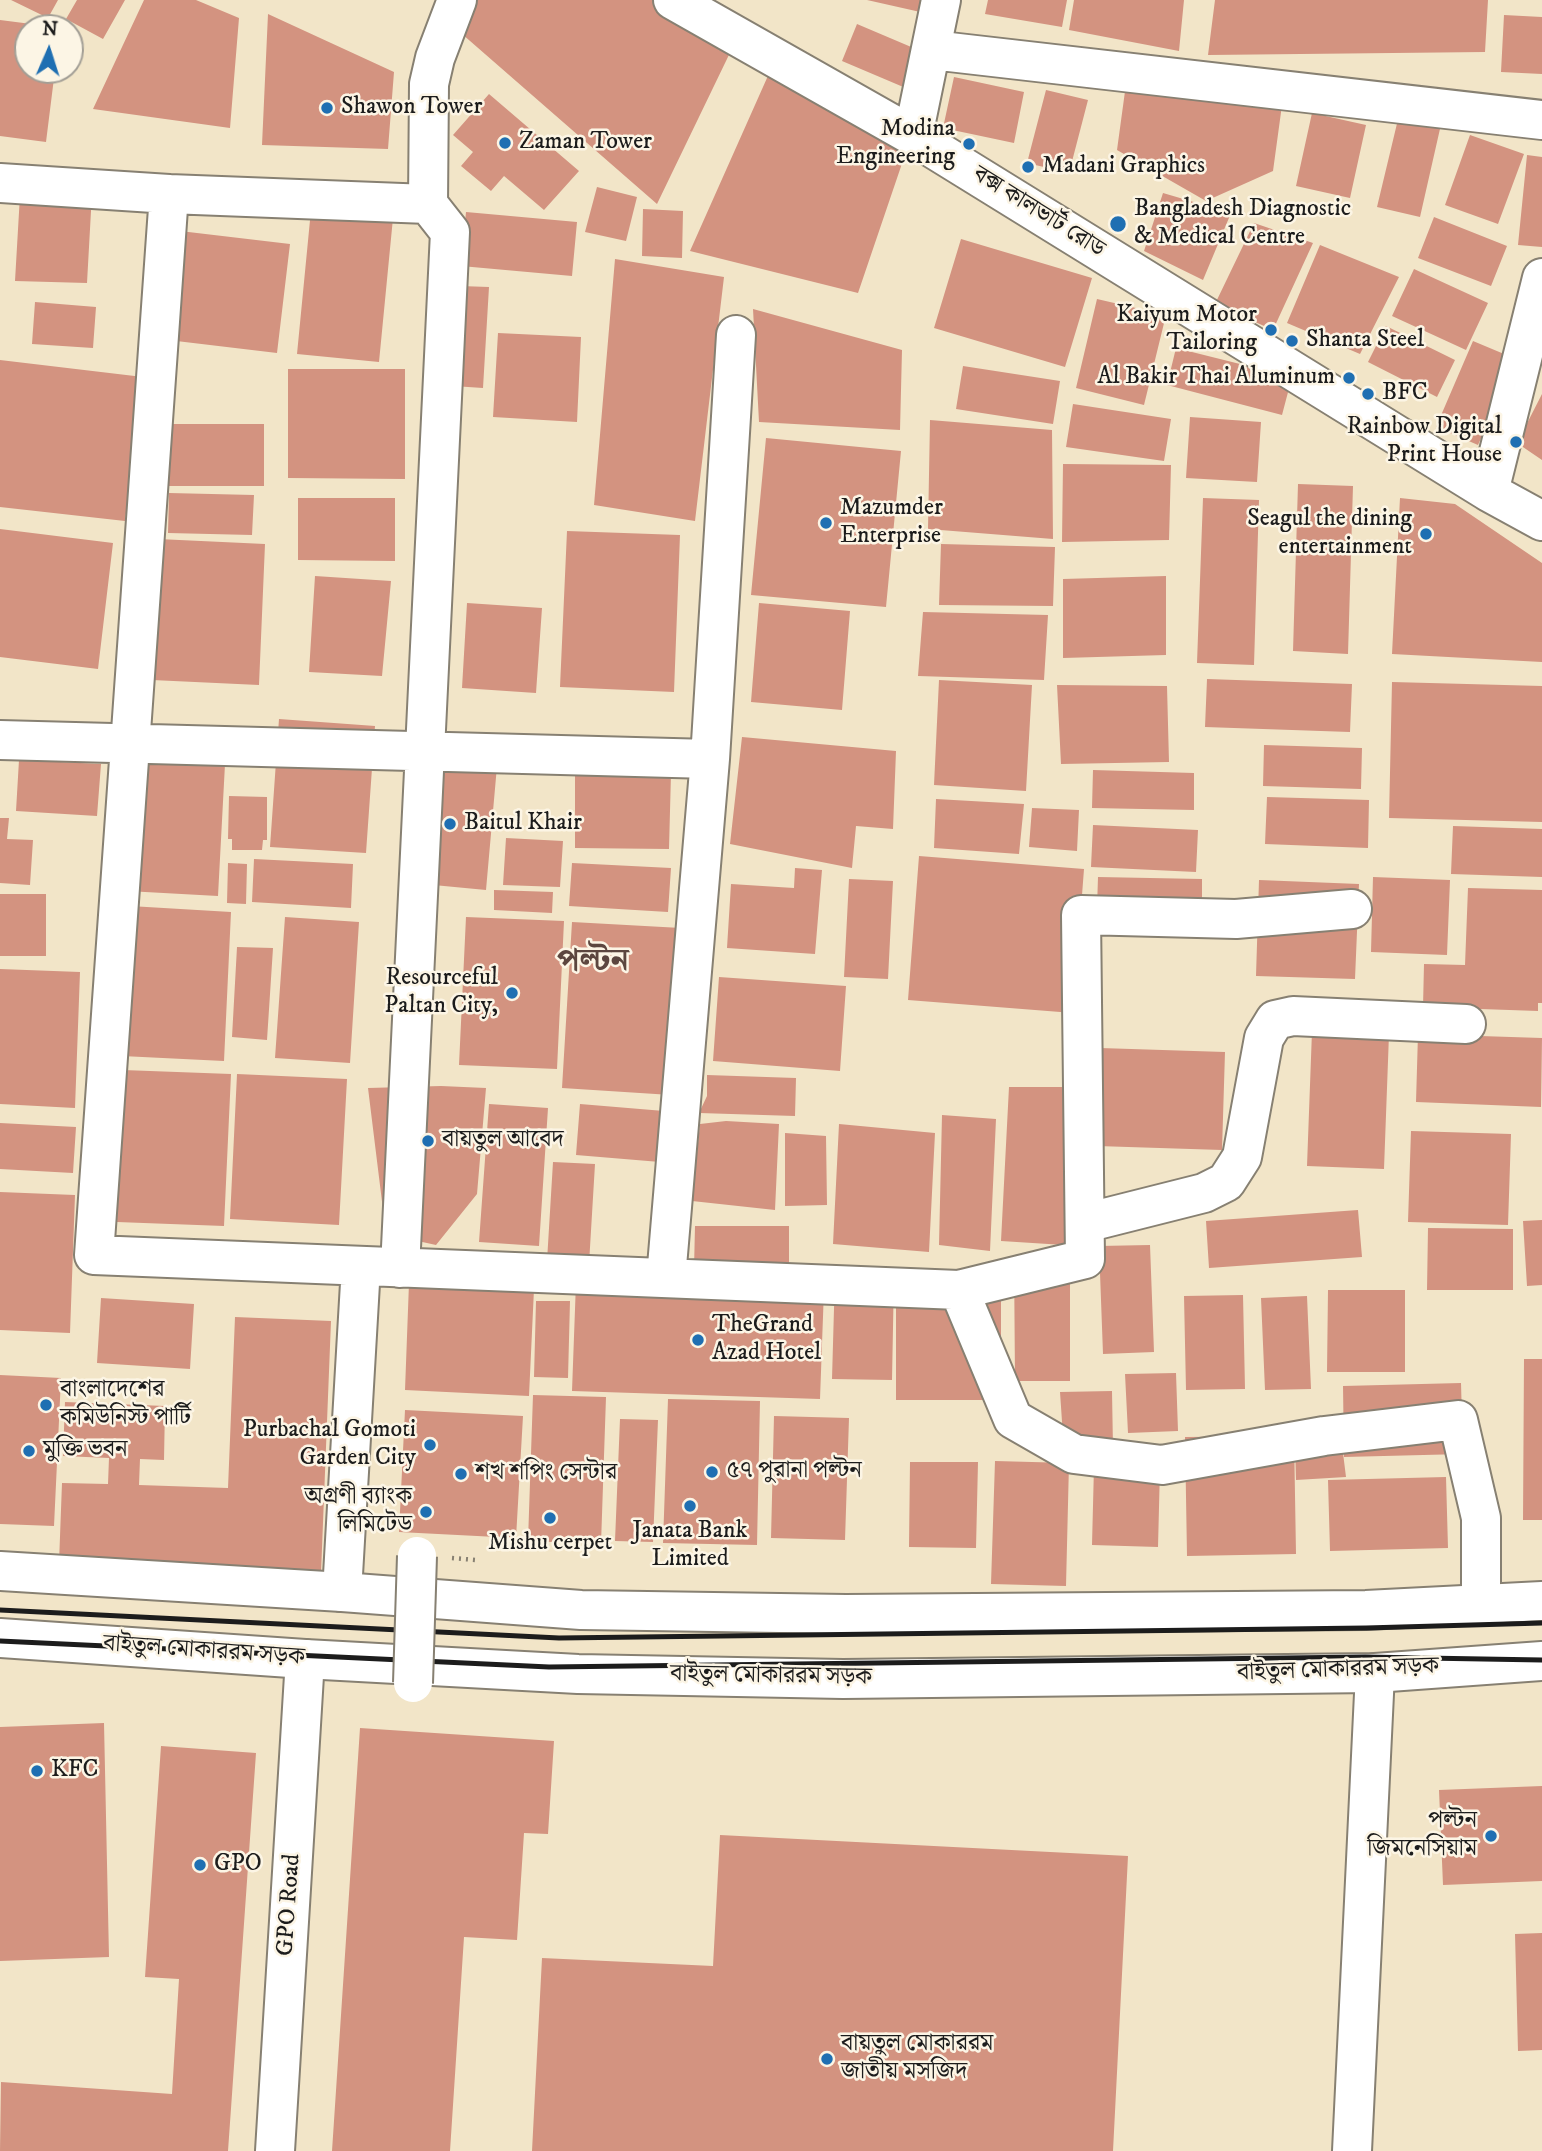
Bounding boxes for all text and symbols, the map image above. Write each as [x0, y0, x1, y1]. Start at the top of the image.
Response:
north arrow [14, 14, 84, 84]
text: N [42, 18, 58, 41]
place label: Shawon Tower [341, 94, 482, 122]
marker: Shawon Tower [319, 100, 335, 116]
place label: Modina Engineering [836, 116, 955, 172]
place label: Zaman Tower [519, 129, 652, 157]
marker: Zaman Tower [497, 135, 513, 151]
marker: Modina Engineering [961, 136, 977, 152]
place label: Madani Graphics [1042, 153, 1205, 181]
marker: Madani Graphics [1020, 159, 1036, 175]
street label: বক্স কালভার্ট রোড [967, 161, 1109, 265]
place label: Bangladesh Diagnostic & Medical Centre [1134, 196, 1351, 252]
marker: Bangladesh Diagnostic & Medical Centre [1108, 214, 1128, 234]
place label: Kaiyum Motor Tailoring [1116, 302, 1257, 358]
marker: Kaiyum Motor Tailoring [1263, 322, 1279, 338]
place label: Shanta Steel [1306, 327, 1424, 355]
marker: Shanta Steel [1284, 333, 1300, 349]
place label: Al Bakir Thai Aluminum [1097, 364, 1335, 392]
marker: Al Bakir Thai Aluminum [1341, 370, 1357, 386]
place label: BFC [1382, 380, 1428, 408]
marker: BFC [1360, 386, 1376, 402]
place label: Rainbow Digital Print House [1347, 414, 1502, 470]
marker: Rainbow Digital Print House [1508, 434, 1524, 450]
place label: Mazumder Enterprise [840, 495, 943, 551]
place label: Seagul the dining entertainment [1247, 506, 1412, 562]
marker: Mazumder Enterprise [818, 515, 834, 531]
marker: Seagul the dining entertainment [1418, 526, 1434, 542]
place label: Baitul Khair [464, 810, 582, 838]
marker: Baitul Khair [442, 816, 458, 832]
district label: পল্টন [557, 944, 629, 982]
place label: Resourceful Paltan City, [384, 965, 498, 1021]
marker: Resourceful Paltan City, [504, 985, 520, 1001]
place label: বায়তুল আবেদ [442, 1127, 564, 1155]
marker: বায়তুল আবেদ [420, 1133, 436, 1149]
place label: TheGrand Azad Hotel [712, 1312, 821, 1368]
marker: TheGrand Azad Hotel [690, 1332, 706, 1348]
place label: বাংলাদেশের কমিউনিস্ট পার্টি [60, 1377, 191, 1433]
marker: বাংলাদেশের কমিউনিস্ট পার্টি [38, 1397, 54, 1413]
place label: Purbachal Gomoti Garden City [243, 1417, 416, 1473]
place label: মুক্তি ভবন [43, 1437, 128, 1465]
marker: Purbachal Gomoti Garden City [422, 1437, 438, 1453]
marker: মুক্তি ভবন [21, 1443, 37, 1459]
place label: ৫৭ পুরানা পল্টন [726, 1458, 862, 1486]
place label: শখ শপিং সেন্টার [475, 1460, 617, 1488]
marker: ৫৭ পুরানা পল্টন [704, 1464, 720, 1480]
marker: শখ শপিং সেন্টার [453, 1466, 469, 1482]
place label: অগ্রণী ব্যাংক লিমিটেড [304, 1484, 412, 1540]
marker: Janata Bank Limited [682, 1498, 698, 1514]
marker: অগ্রণী ব্যাংক লিমিটেড [418, 1504, 434, 1520]
marker: Mishu cerpet [542, 1510, 558, 1526]
place label: Janata Bank Limited [633, 1518, 747, 1574]
place label: Mishu cerpet [488, 1530, 612, 1558]
street label: বাইতুল মোকাররম সড়ক [102, 1631, 306, 1673]
street label: বাইতুল মোকাররম সড়ক [1237, 1653, 1439, 1689]
street label: বাইতুল মোকাররম সড়ক [670, 1661, 872, 1693]
place label: KFC [51, 1757, 99, 1785]
marker: KFC [29, 1763, 45, 1779]
place label: পল্টন জিমনেসিয়াম [1367, 1808, 1477, 1864]
marker: পল্টন জিমনেসিয়াম [1483, 1828, 1499, 1844]
place label: GPO [214, 1851, 262, 1879]
street label: GPO Road [272, 1853, 308, 1957]
marker: GPO [192, 1857, 208, 1873]
place label: বায়তুল মোকাররম জাতীয় মসজিদ [841, 2031, 993, 2087]
marker: বায়তুল মোকাররম জাতীয় মসজিদ [819, 2051, 835, 2067]

